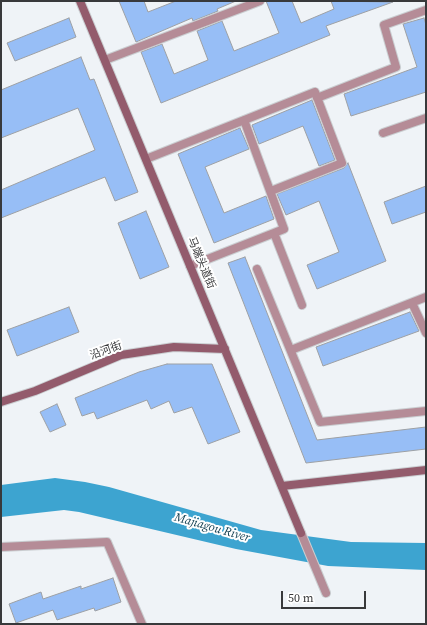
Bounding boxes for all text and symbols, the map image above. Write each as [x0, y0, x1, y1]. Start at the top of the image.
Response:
street label: 马端头道街 [184, 235, 218, 291]
street label: 沿河街 [88, 339, 124, 363]
water label: Majiagou River [173, 510, 251, 546]
scale bar [283, 583, 368, 609]
text: 50 m [288, 590, 314, 606]

